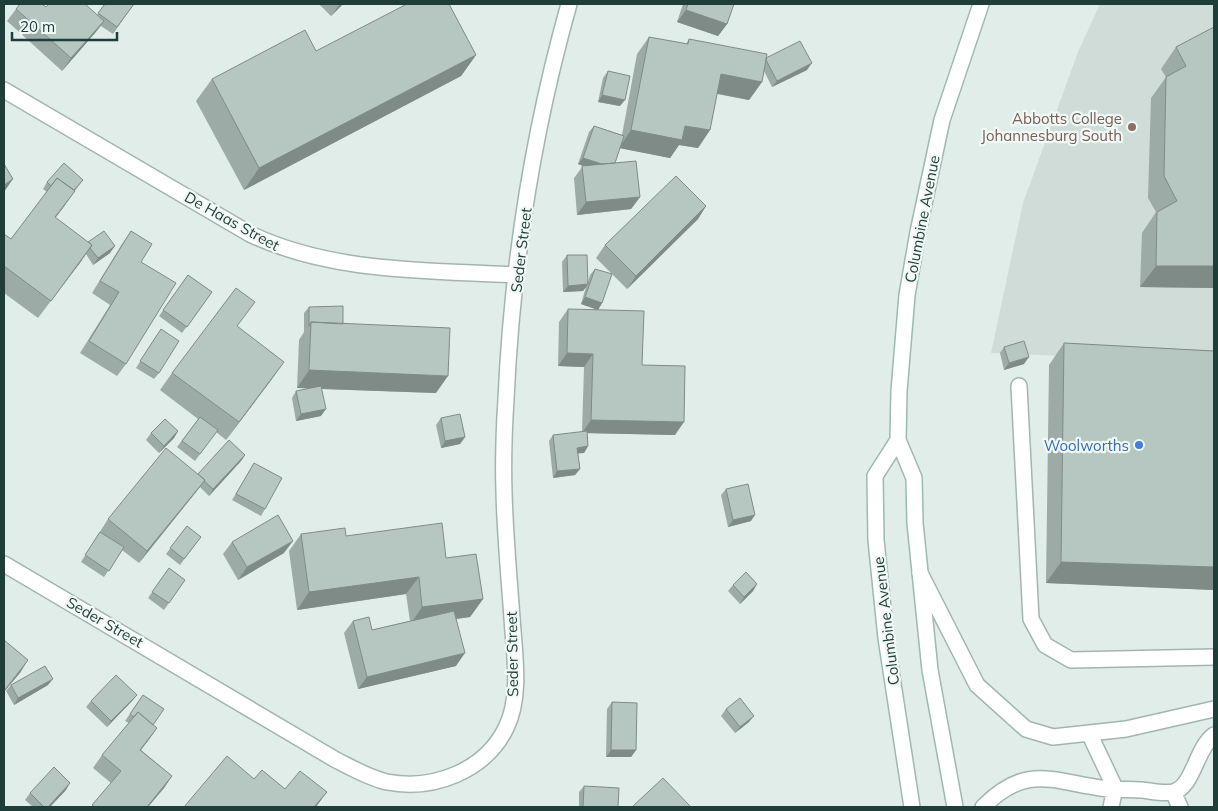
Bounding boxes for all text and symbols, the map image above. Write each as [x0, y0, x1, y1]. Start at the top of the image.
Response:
scale bar [12, 10, 118, 42]
text: 20 m [20, 17, 55, 36]
place label: Abbotts College Johannesburg South [981, 109, 1122, 145]
marker: Abbotts College Johannesburg South [1126, 121, 1138, 133]
street label: Columbine Avenue [900, 154, 944, 284]
street label: De Haas Street [181, 187, 283, 255]
street label: Seder Street [506, 206, 536, 294]
place label: Woolworths [1044, 436, 1129, 455]
marker: Woolworths [1133, 439, 1145, 451]
street label: Columbine Avenue [869, 556, 903, 686]
street label: Seder Street [63, 592, 147, 652]
street label: Seder Street [502, 611, 522, 697]

